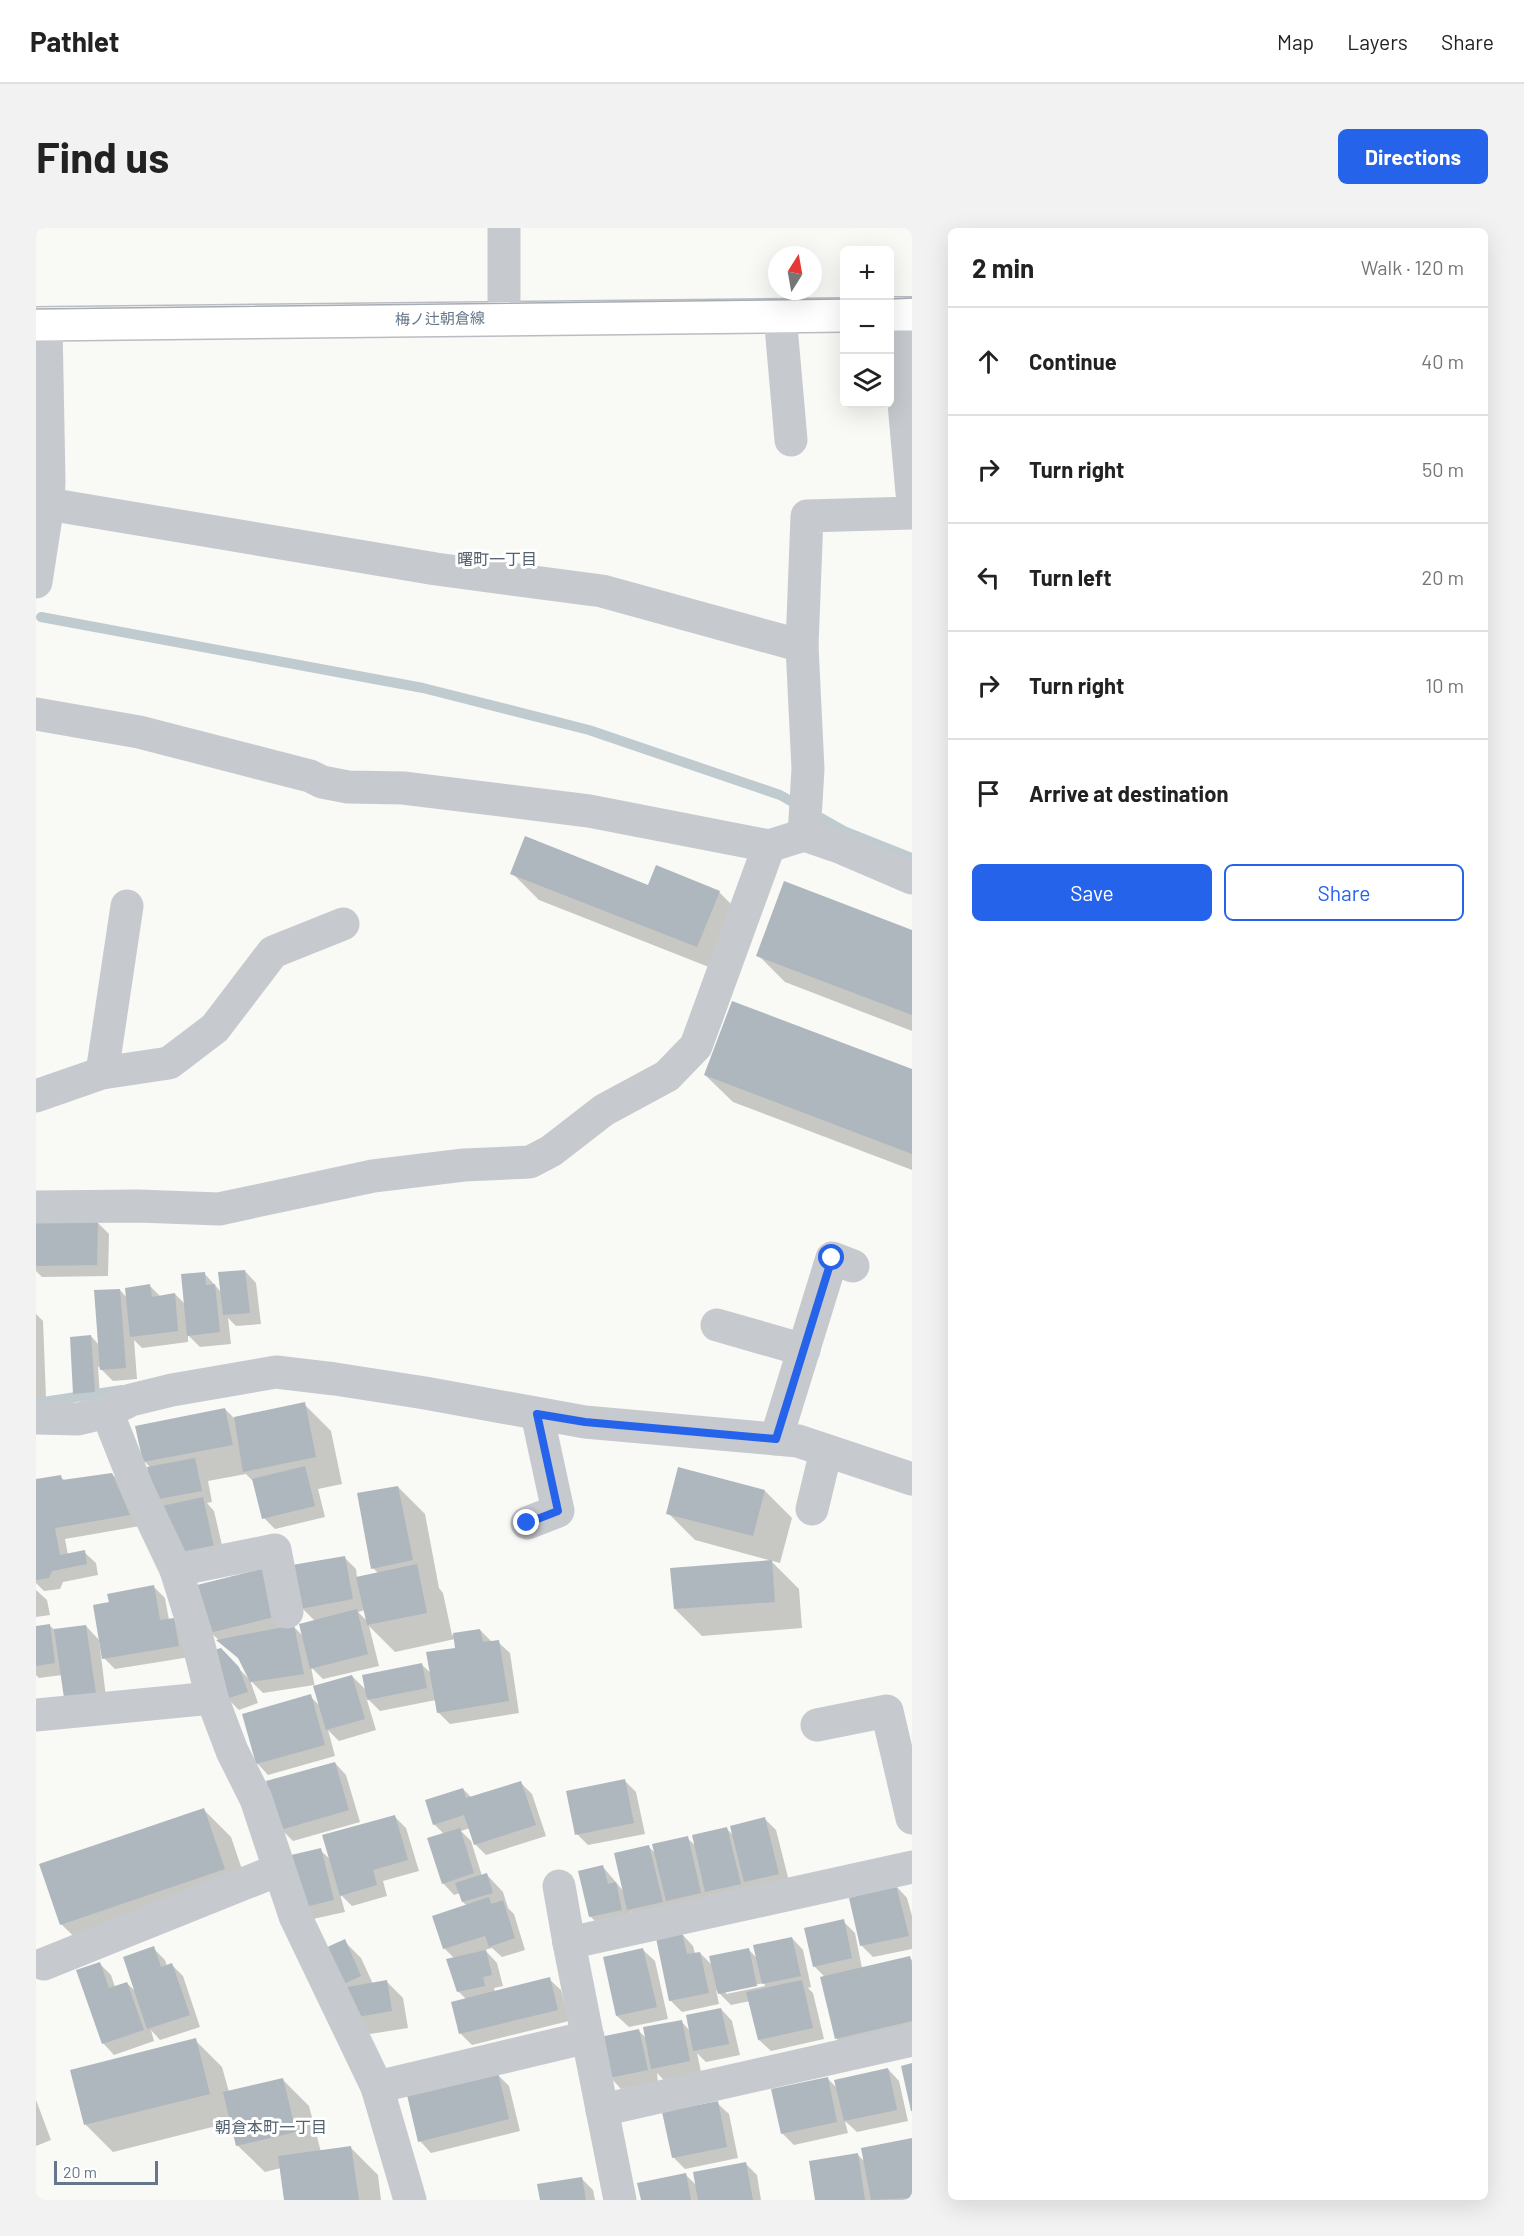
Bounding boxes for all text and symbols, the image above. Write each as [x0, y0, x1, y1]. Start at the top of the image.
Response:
text: Pathlet [30, 24, 119, 58]
text: Map [1277, 29, 1314, 54]
text: Layers [1347, 29, 1408, 54]
text: Share [1441, 29, 1494, 54]
button: Directions [1338, 129, 1488, 184]
text: Find us [36, 131, 169, 181]
north arrow [768, 246, 822, 300]
map controls [840, 246, 894, 408]
button: + [840, 246, 894, 300]
text: 2 min [972, 252, 1034, 283]
text: Walk · 120 m [1361, 255, 1464, 279]
button: − [840, 300, 894, 354]
street label: 梅ノ辻朝倉線 [395, 308, 485, 328]
icon: ahead [972, 345, 1005, 378]
text: Continue [1029, 348, 1117, 374]
text: 40 m [1421, 349, 1464, 373]
button: layers [840, 354, 894, 408]
icon: right [972, 453, 1005, 486]
text: Turn right [1029, 456, 1124, 482]
text: 50 m [1422, 457, 1464, 481]
district label: 曙町一丁目 [457, 549, 537, 568]
icon: left [972, 561, 1005, 594]
text: Turn left [1029, 564, 1112, 590]
text: 20 m [1421, 565, 1464, 589]
icon: right [972, 669, 1005, 702]
text: Turn right [1029, 672, 1124, 698]
text: 10 m [1425, 673, 1464, 697]
icon: arrive [972, 777, 1005, 810]
text: Arrive at destination [1029, 780, 1228, 806]
button: Save [972, 864, 1212, 921]
button: Share [1224, 864, 1464, 921]
route start [818, 1244, 844, 1270]
route end [513, 1509, 539, 1535]
district label: 朝倉本町一丁目 [215, 2117, 327, 2136]
scale bar [54, 2158, 158, 2186]
text: 20 m [63, 2162, 97, 2181]

